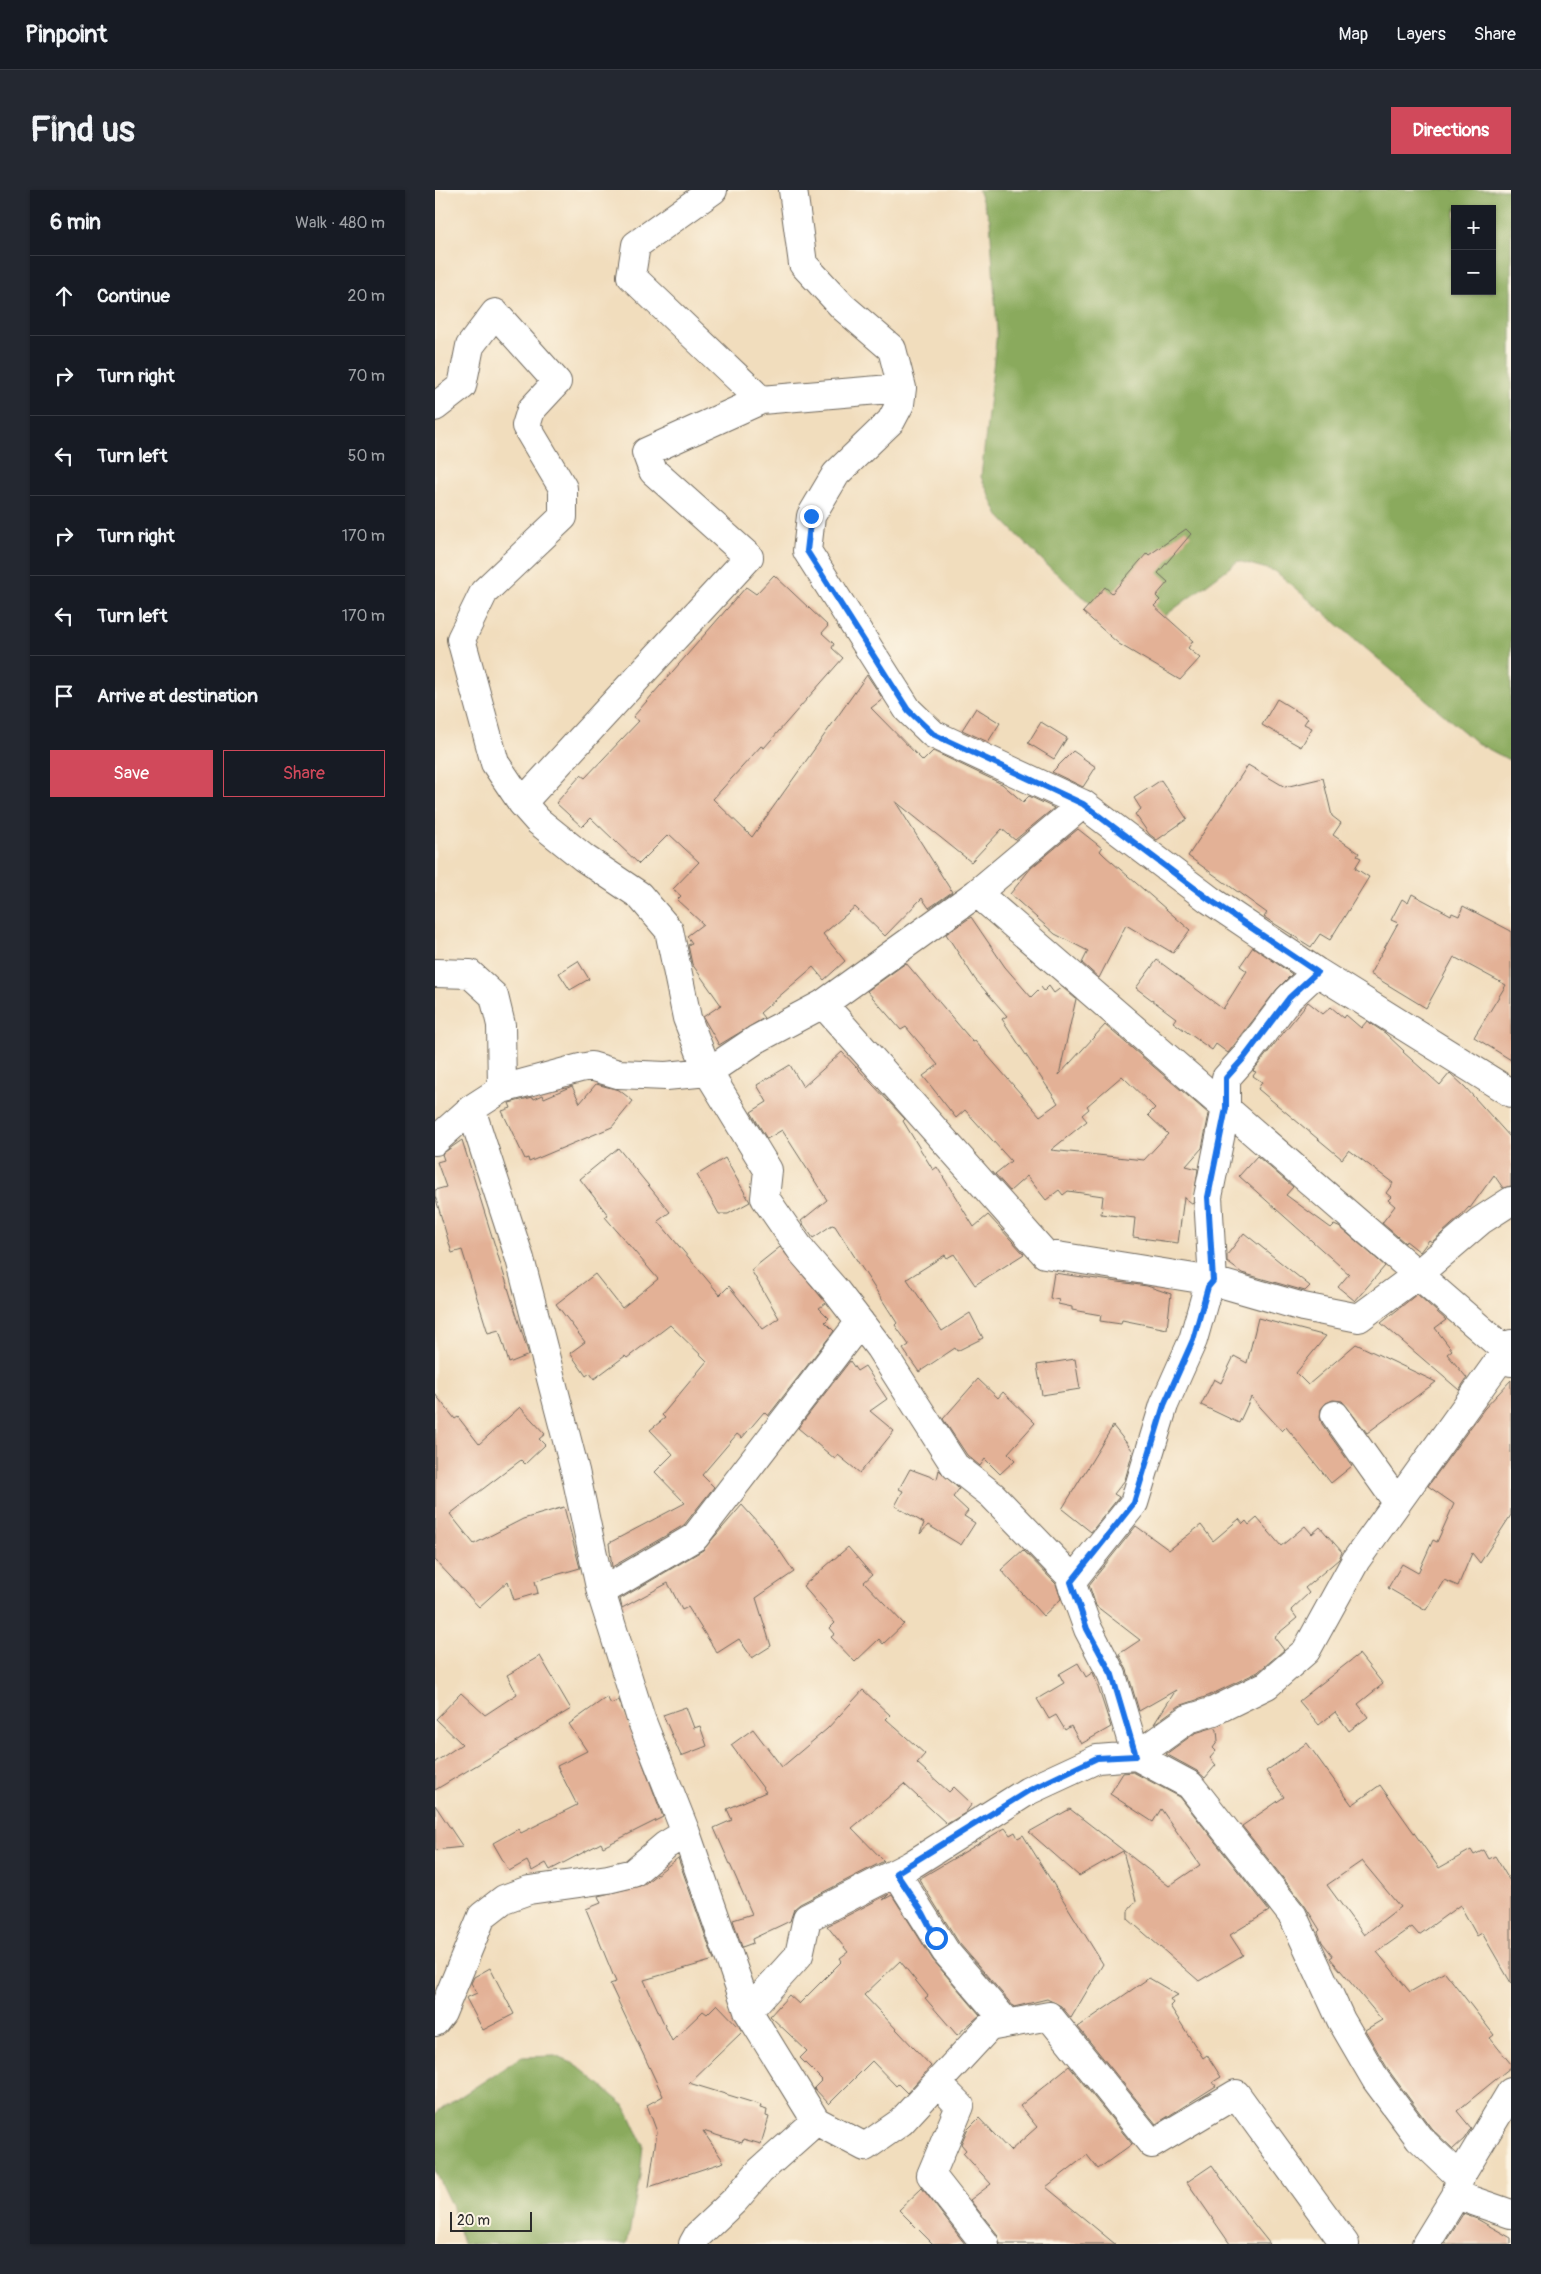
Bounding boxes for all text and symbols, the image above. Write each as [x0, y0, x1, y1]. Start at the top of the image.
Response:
text: Pinpoint [25, 20, 107, 49]
text: Map [1339, 23, 1368, 46]
text: Layers [1396, 23, 1446, 46]
text: Share [1474, 23, 1516, 46]
button: Directions [1391, 107, 1511, 154]
text: Find us [30, 108, 135, 152]
map controls [1451, 205, 1496, 295]
button: + [1451, 205, 1496, 250]
text: 6 min [50, 209, 101, 236]
text: Walk · 480 m [295, 213, 385, 233]
button: − [1451, 250, 1496, 295]
icon: ahead [50, 282, 78, 310]
text: Continue [97, 284, 170, 308]
text: 20 m [347, 286, 385, 306]
icon: right [50, 362, 78, 390]
text: Turn right [97, 364, 175, 388]
text: 70 m [348, 366, 385, 386]
icon: left [50, 442, 78, 470]
text: Turn left [97, 444, 167, 468]
text: 50 m [348, 446, 385, 466]
route end [800, 505, 823, 528]
icon: right [50, 522, 78, 550]
text: Turn right [97, 524, 175, 548]
text: 170 m [342, 526, 385, 546]
icon: left [50, 602, 78, 630]
text: Turn left [97, 604, 167, 628]
text: 170 m [342, 606, 385, 626]
icon: arrive [50, 682, 78, 710]
text: Arrive at destination [97, 684, 258, 708]
button: Save [50, 750, 213, 797]
button: Share [223, 750, 385, 797]
route start [925, 1927, 948, 1950]
scale bar [450, 2209, 533, 2232]
text: 20 m [457, 2212, 490, 2229]

